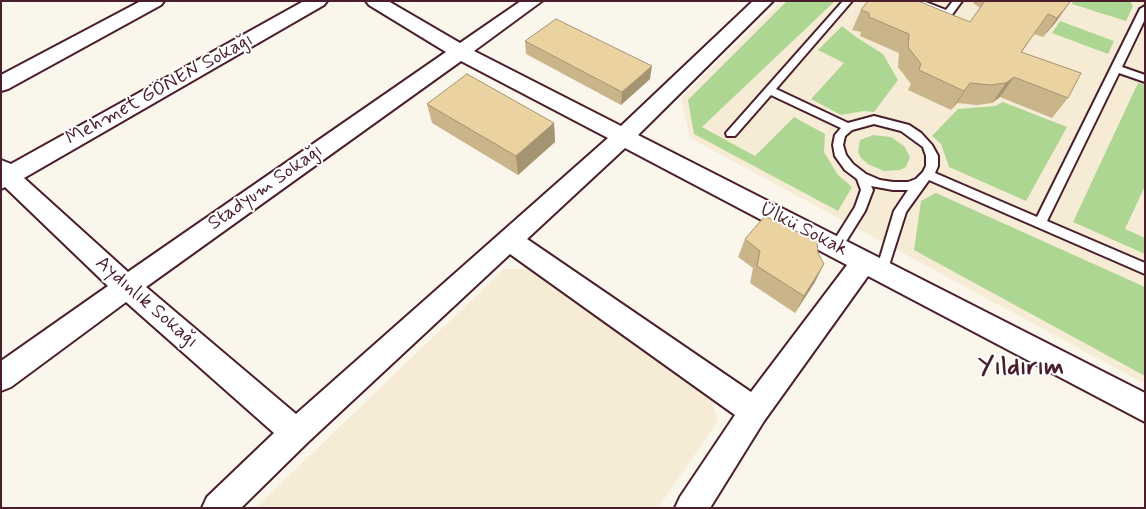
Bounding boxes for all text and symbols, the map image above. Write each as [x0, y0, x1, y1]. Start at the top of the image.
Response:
street label: Mehmet GÖNEN Sokağı [62, 29, 258, 151]
street label: Stadyum Sokağı [204, 140, 328, 236]
street label: Ülkü Sokak [755, 198, 851, 262]
street label: Aydınlık Sokağı [90, 252, 202, 354]
district label: Yıldırım [978, 354, 1064, 384]

